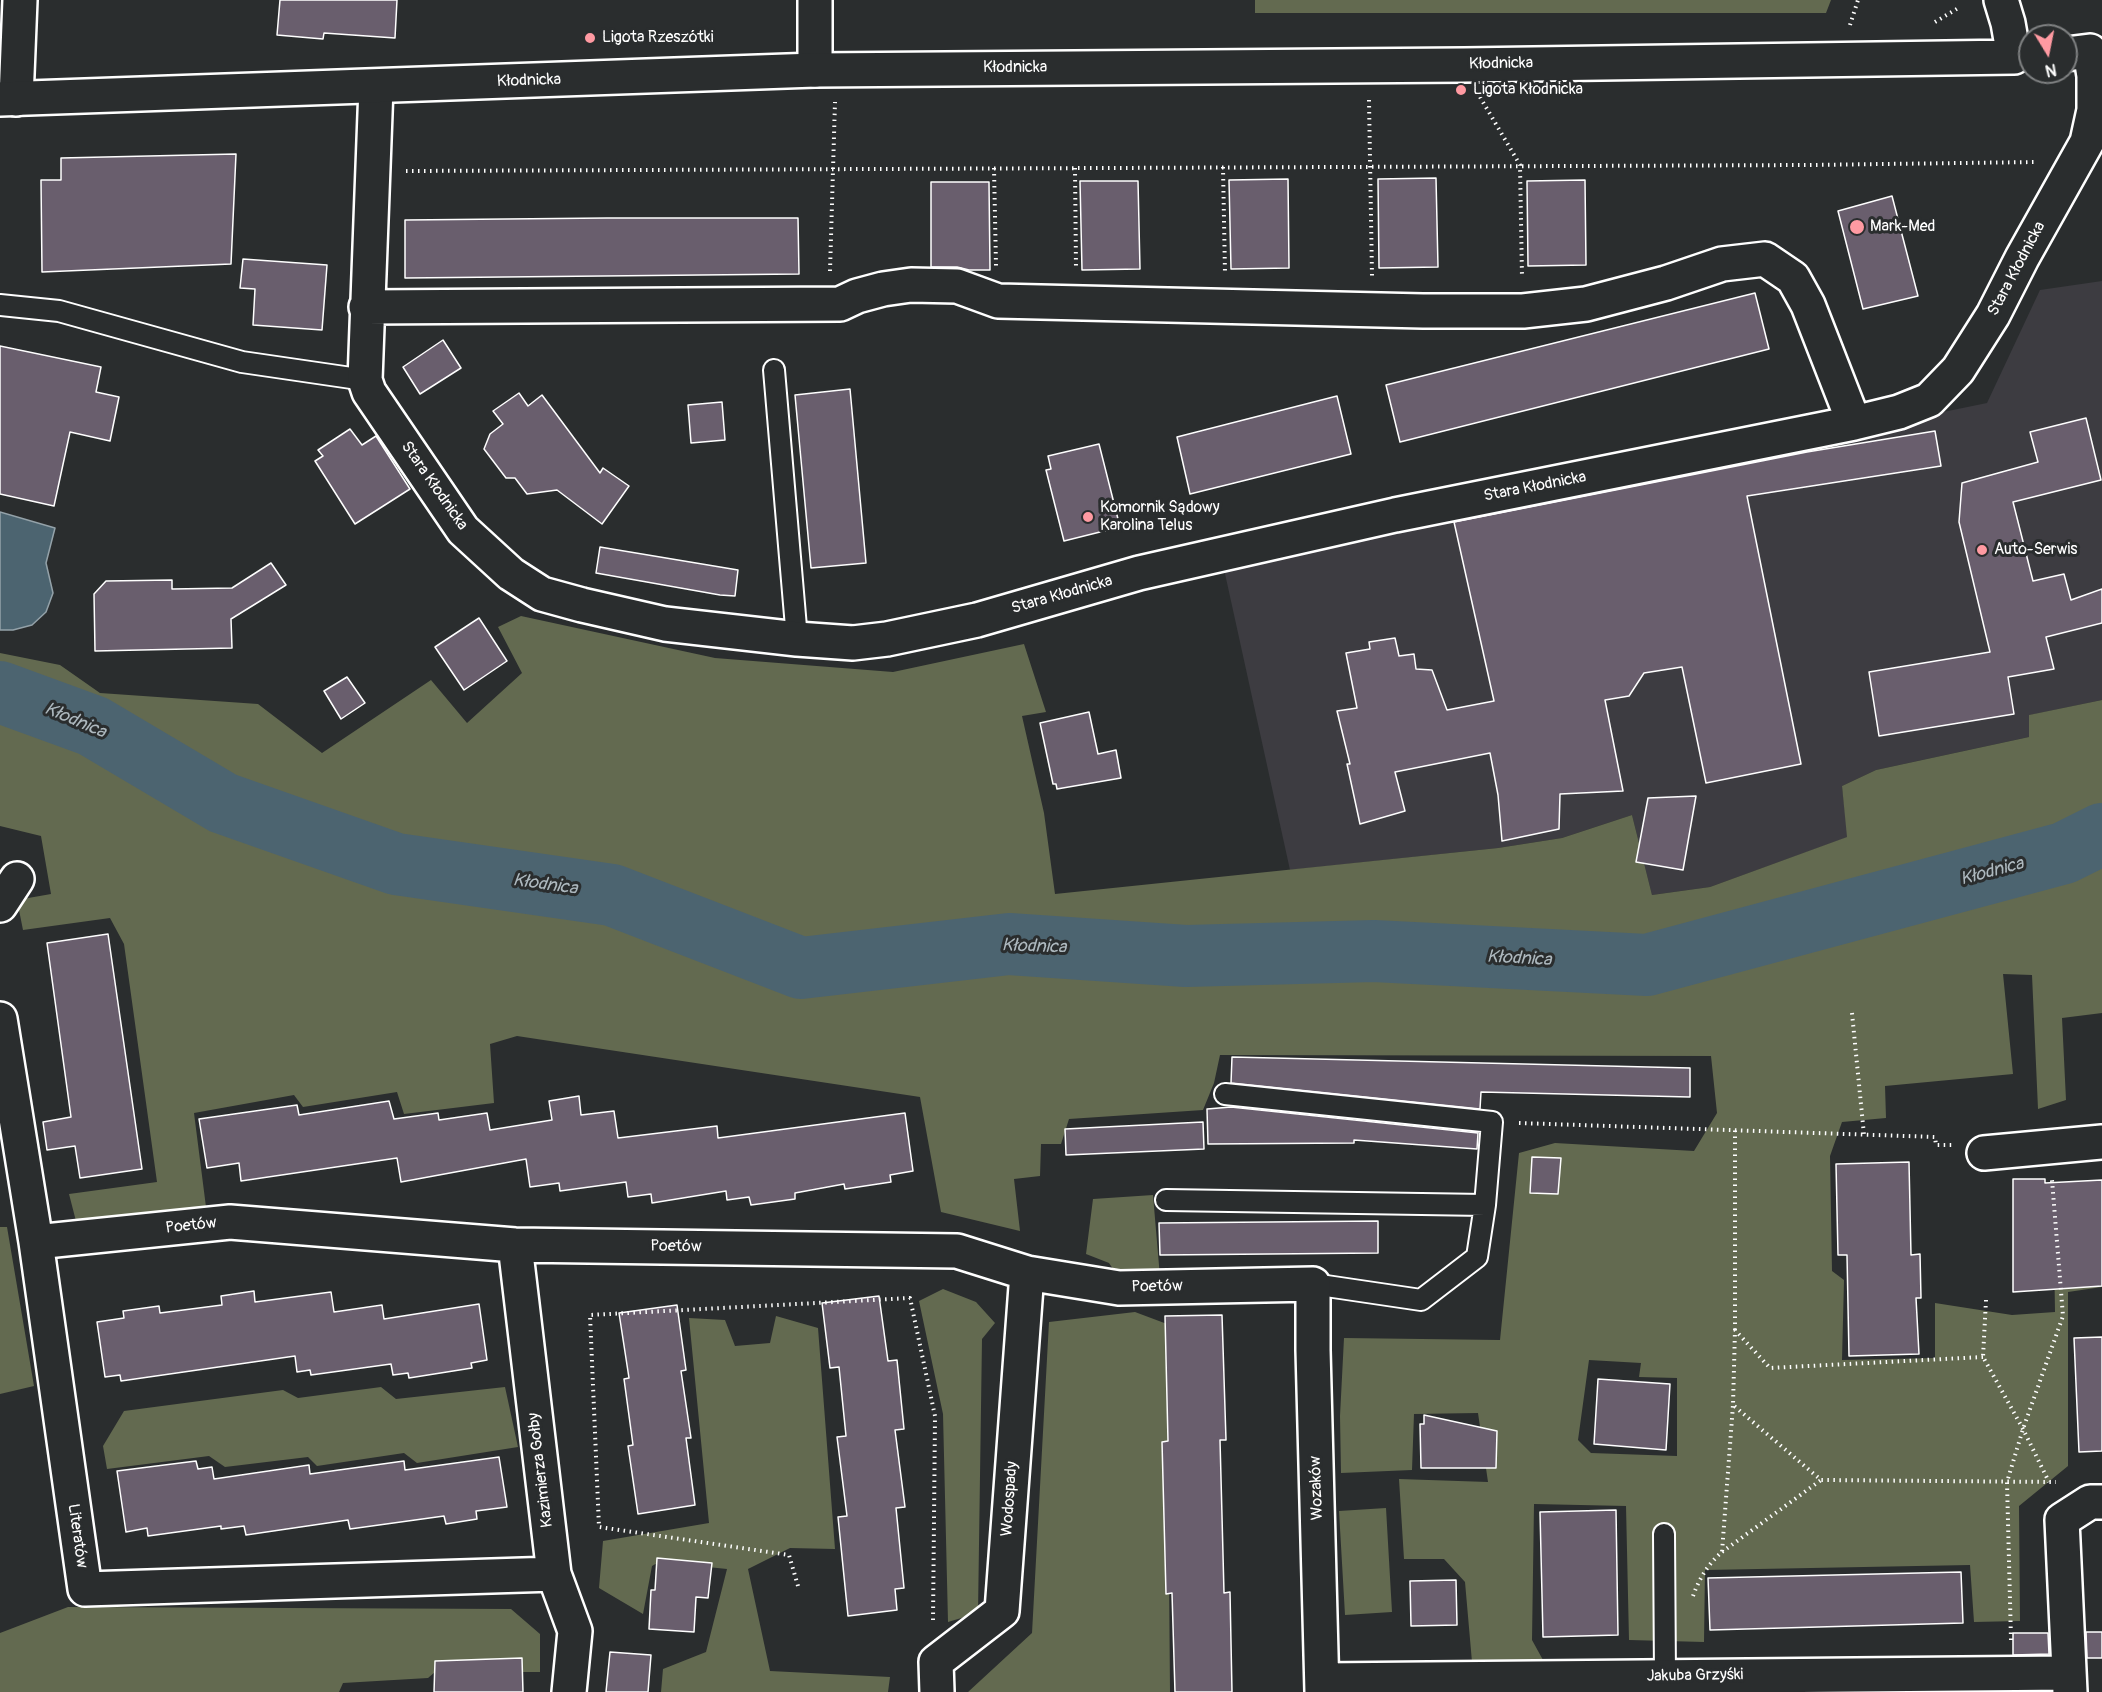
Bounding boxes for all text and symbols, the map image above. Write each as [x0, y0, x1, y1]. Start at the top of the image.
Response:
north arrow [2018, 24, 2078, 84]
place label: Ligota Rzeszótki [602, 28, 714, 48]
marker: Ligota Rzeszótki [583, 31, 597, 45]
street label: Kłodnicka [1469, 54, 1533, 74]
street label: Kłodnicka [983, 58, 1047, 78]
text: N [2044, 59, 2058, 81]
street label: Kłodnicka [497, 70, 561, 92]
place label: Ligota Kłodnicka [1473, 80, 1583, 100]
marker: Ligota Kłodnicka [1454, 83, 1468, 97]
place label: Mark-Med [1870, 217, 1935, 237]
marker: Mark-Med [1848, 218, 1866, 236]
street label: Stara Kłodnicka [1984, 219, 2050, 319]
street label: Stara Kłodnicka [396, 438, 472, 534]
street label: Stara Kłodnicka [1482, 468, 1588, 506]
place label: Komornik Sądowy Karolina Telus [1100, 498, 1220, 536]
marker: Komornik Sądowy Karolina Telus [1081, 510, 1095, 524]
place label: Auto-Serwis [1994, 540, 2077, 560]
marker: Auto-Serwis [1975, 543, 1989, 557]
street label: Stara Kłodnicka [1009, 571, 1115, 619]
water label: Kłodnica [41, 698, 109, 744]
water label: Kłodnica [1958, 853, 2026, 891]
water label: Kłodnica [511, 870, 579, 900]
water label: Kłodnica [1001, 935, 1067, 959]
water label: Kłodnica [1486, 947, 1552, 971]
street label: Poetów [164, 1214, 218, 1238]
street label: Poetów [650, 1237, 702, 1257]
street label: Poetów [1131, 1277, 1183, 1297]
street label: Kazimierza Gołby [524, 1411, 558, 1529]
street label: Wozaków [1306, 1456, 1328, 1520]
street label: Wodospady [998, 1461, 1022, 1537]
street label: Literatów [63, 1503, 91, 1569]
street label: Jakuba Grzyśki [1646, 1666, 1744, 1686]

